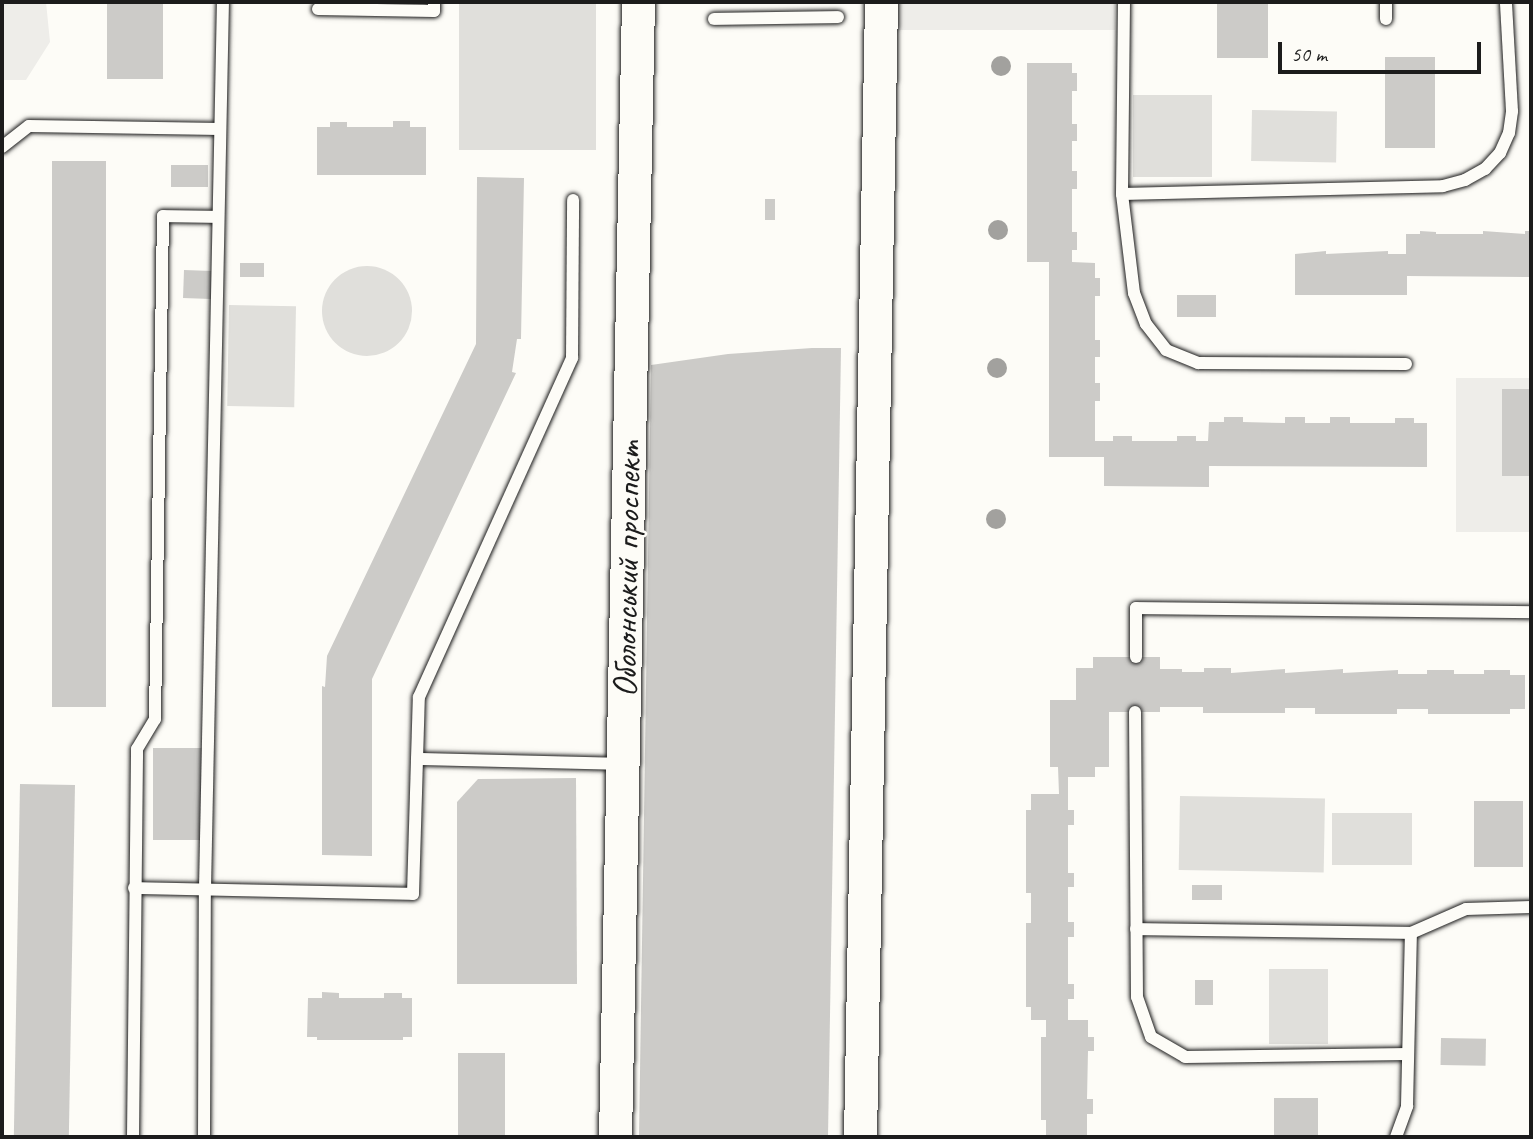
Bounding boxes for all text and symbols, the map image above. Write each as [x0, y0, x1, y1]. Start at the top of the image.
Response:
scale bar [1281, 28, 1484, 72]
text: 50 m [1291, 41, 1327, 67]
street label: Оболонський проспект [604, 440, 650, 698]

